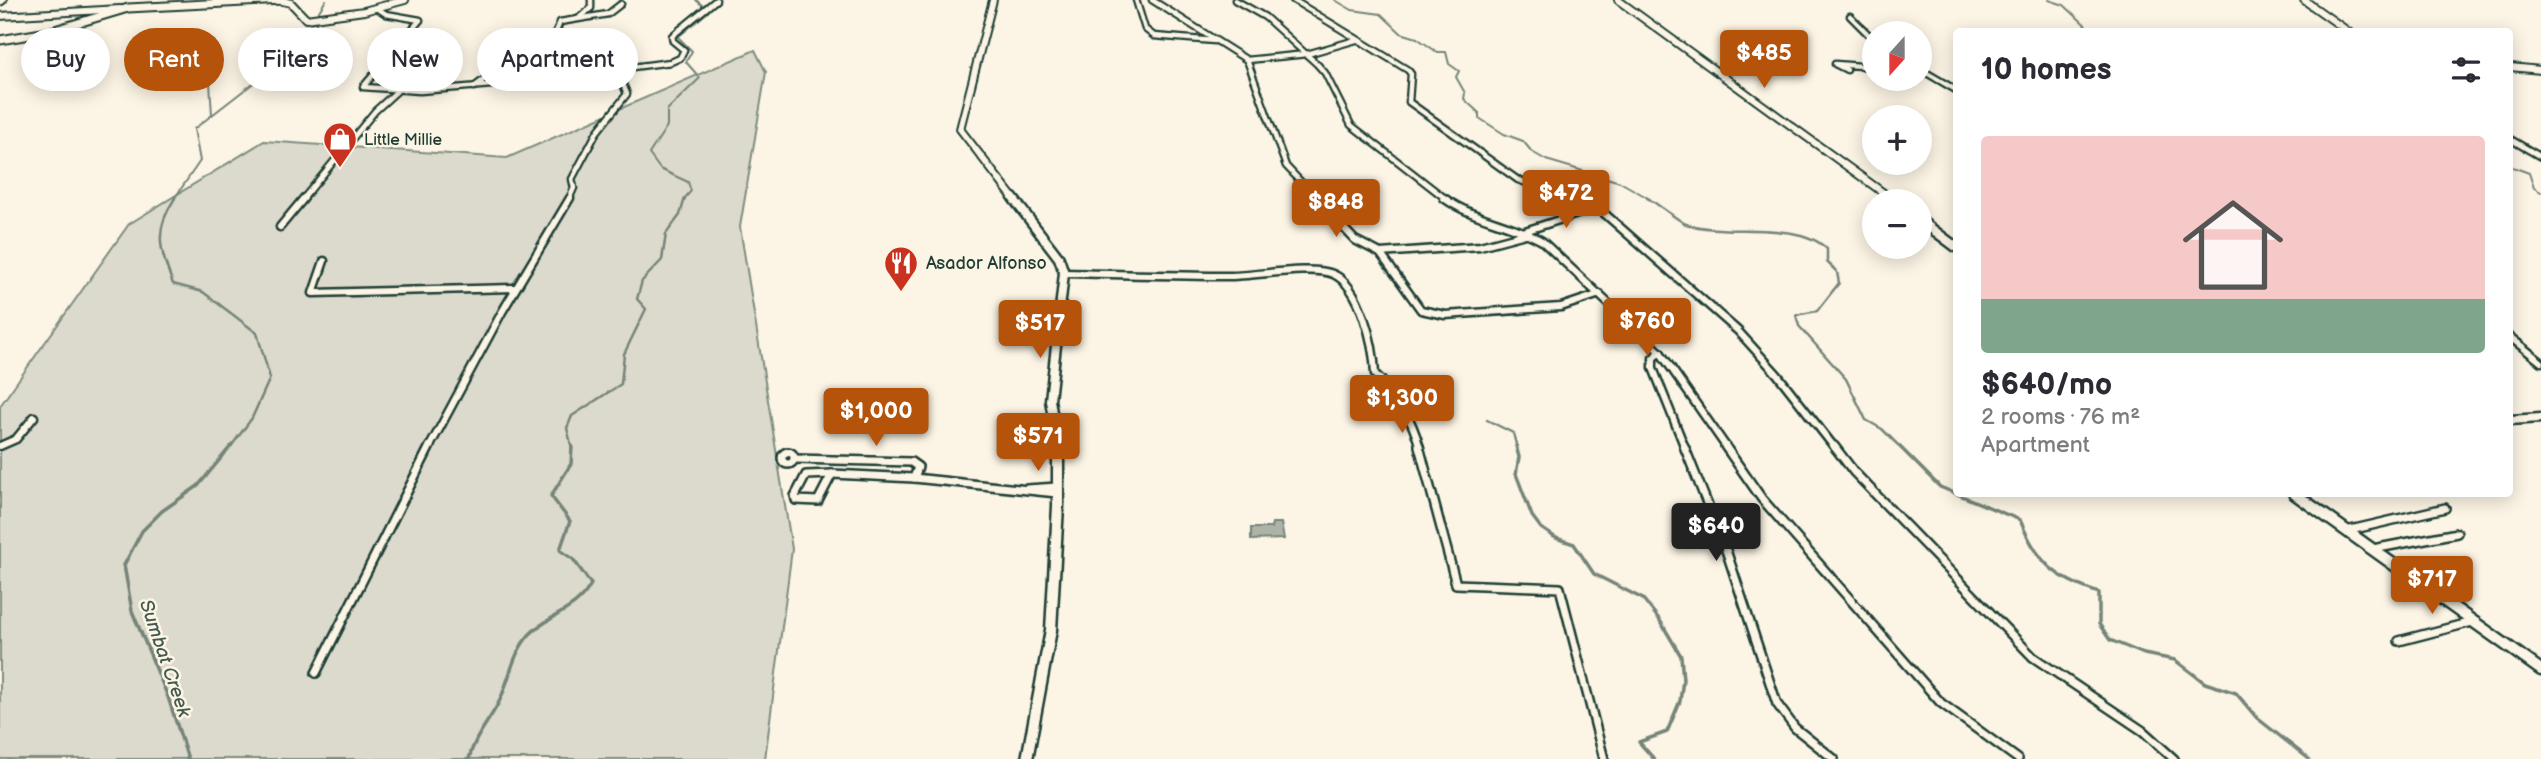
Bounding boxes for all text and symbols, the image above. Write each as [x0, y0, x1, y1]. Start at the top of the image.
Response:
north arrow [1862, 21, 1932, 91]
map controls [1862, 21, 1932, 259]
chip: Buy [21, 28, 110, 91]
chip: Rent [124, 28, 224, 91]
chip: Filters [238, 28, 353, 91]
chip: New [367, 28, 463, 91]
chip: Apartment [477, 28, 638, 91]
pin: $485 [1723, 31, 1805, 90]
text: $485 [1736, 39, 1792, 67]
icon: filters [2447, 51, 2485, 89]
text: 10 homes [1981, 52, 2112, 88]
button: + [1862, 105, 1932, 175]
shop icon: Little Millie [321, 120, 359, 169]
place label: Little Millie [364, 131, 442, 150]
pin: $472 [1525, 170, 1607, 230]
text: $472 [1538, 179, 1594, 207]
pin: $848 [1295, 180, 1377, 239]
icon: home [2170, 182, 2296, 308]
text: $848 [1308, 188, 1364, 216]
button: − [1862, 189, 1932, 259]
restaurant icon: Asador Alfonso [882, 244, 920, 293]
place label: Asador Alfonso [926, 253, 1047, 274]
pin: $760 [1606, 298, 1688, 358]
pin: $517 [999, 300, 1081, 360]
text: $760 [1619, 307, 1675, 335]
text: $517 [1015, 309, 1065, 337]
text: $640/mo [1981, 367, 2112, 403]
pin: $1,300 [1345, 376, 1459, 435]
text: $1,300 [1366, 384, 1438, 412]
pin: $1,000 [819, 388, 933, 448]
text: $1,000 [840, 397, 912, 425]
text: 2 rooms · 76 m² [1981, 403, 2140, 431]
pin: $571 [997, 414, 1079, 473]
text: $571 [1013, 422, 1063, 450]
text: Apartment [1981, 431, 2090, 459]
pin: $640 [1675, 504, 1757, 563]
text: $640 [1688, 512, 1744, 540]
pin: $717 [2391, 556, 2473, 616]
text: $717 [2407, 565, 2457, 593]
water label: Sumbat Creek [134, 597, 196, 721]

